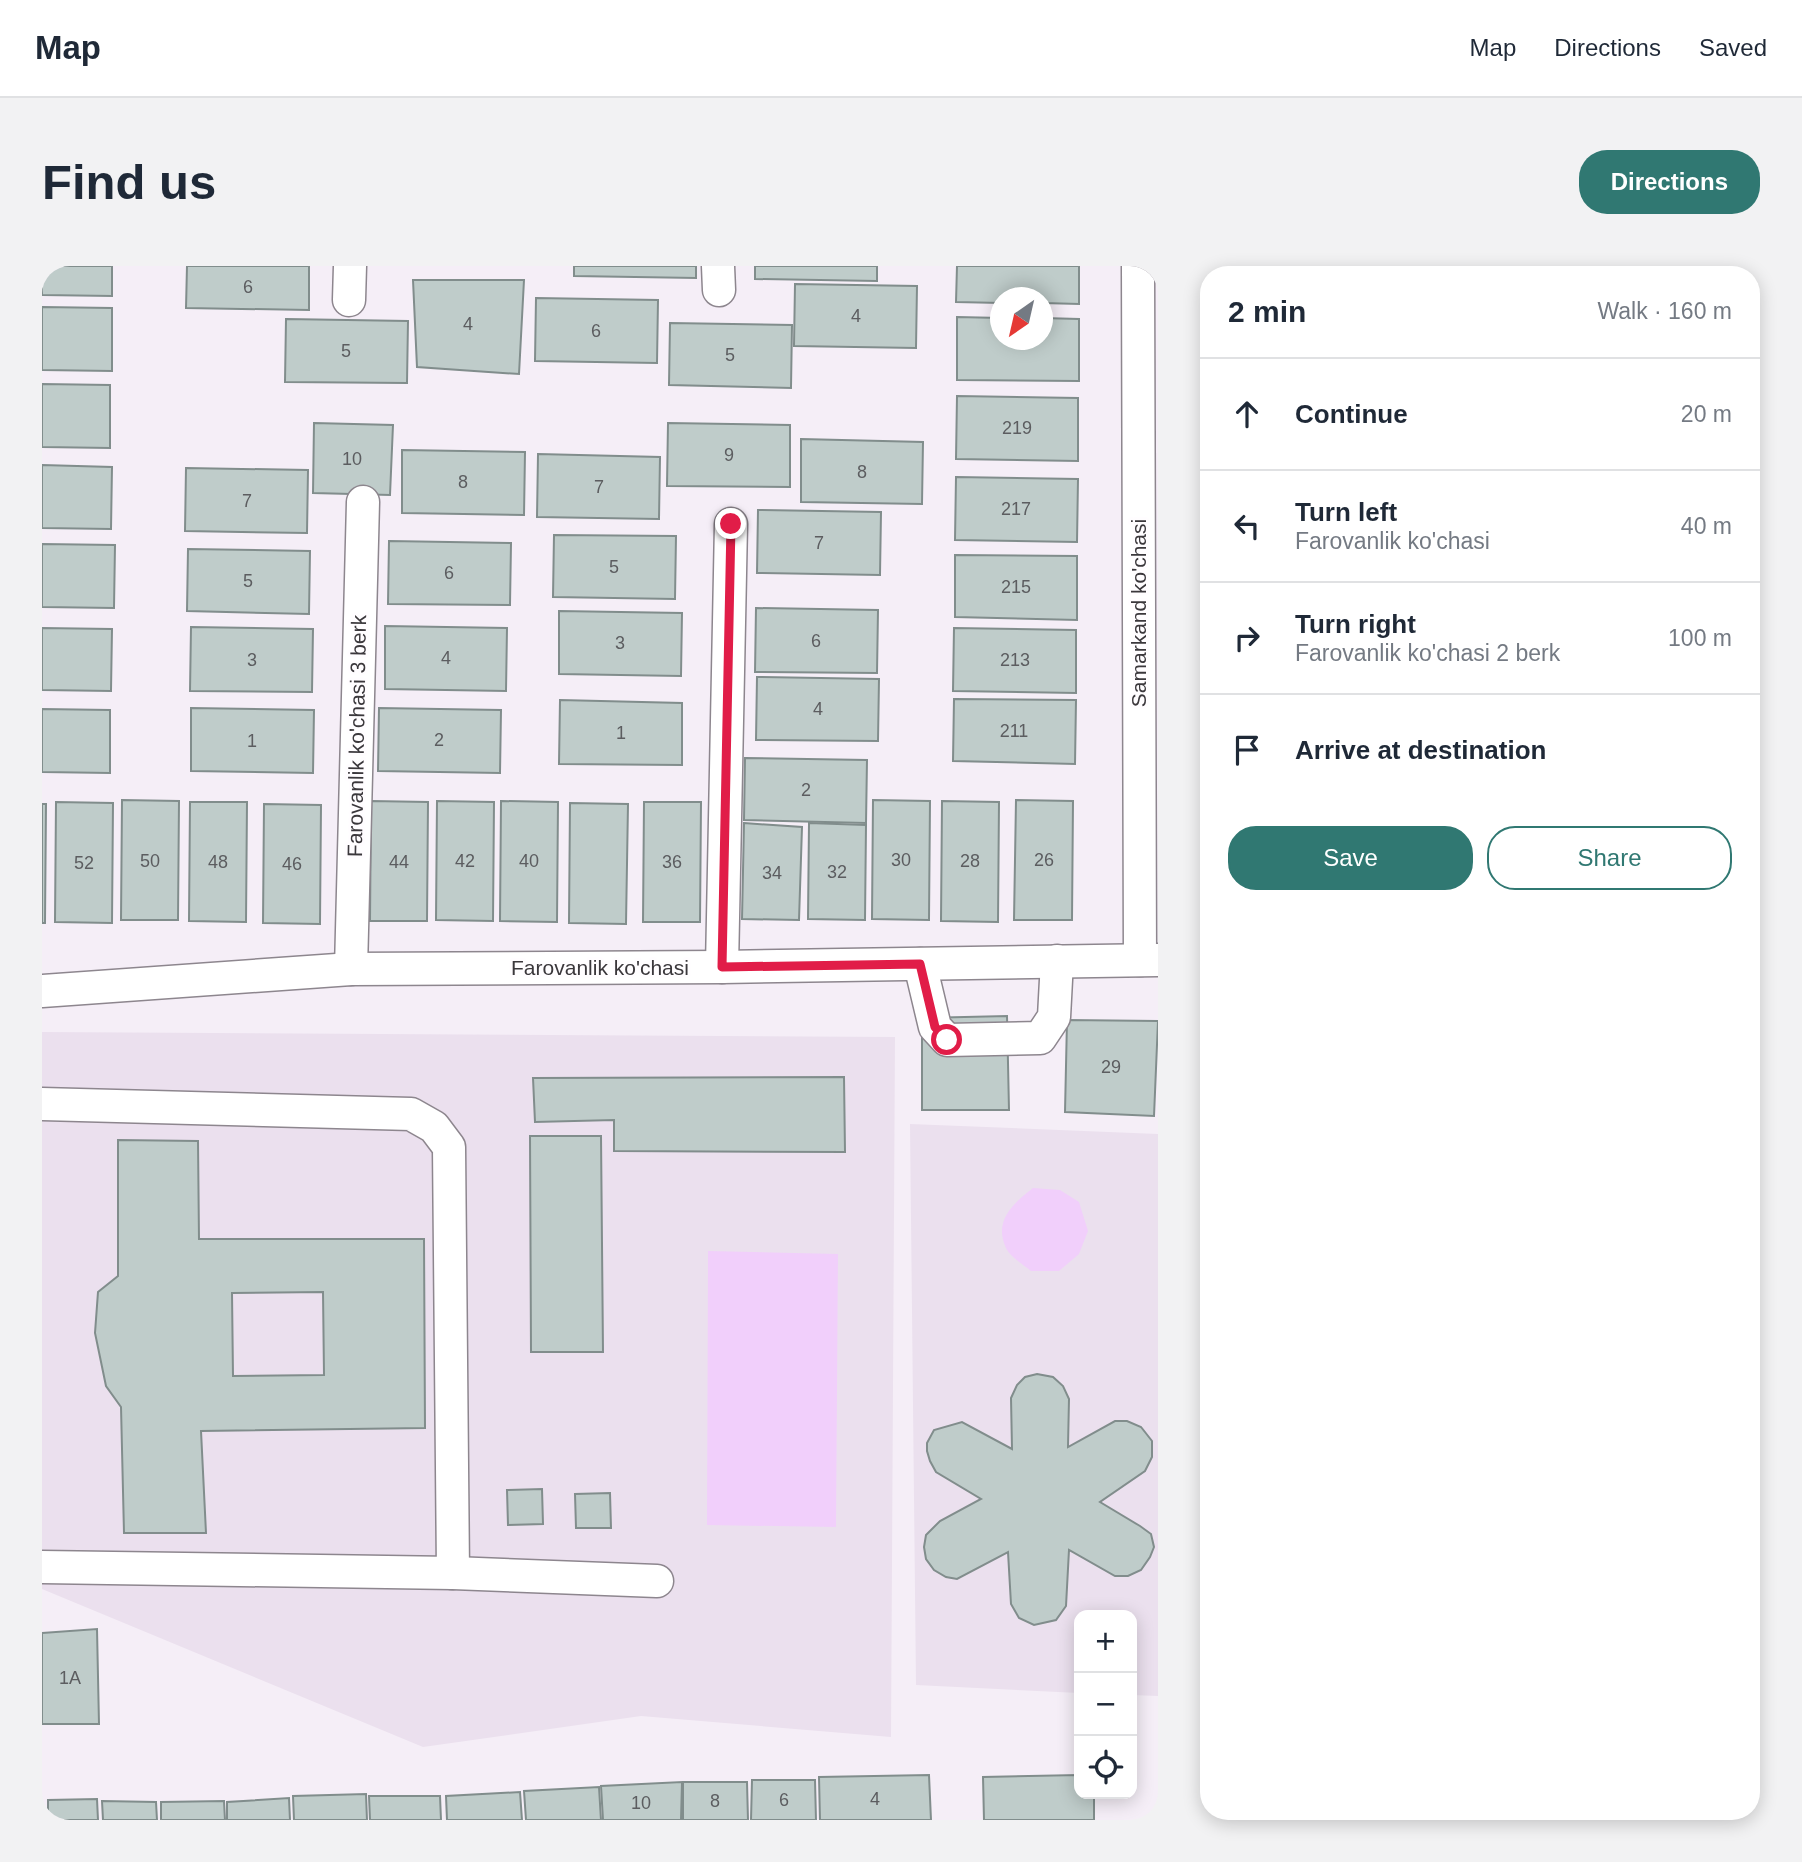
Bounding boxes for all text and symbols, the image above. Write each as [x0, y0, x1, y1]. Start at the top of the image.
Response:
text: Map [35, 29, 101, 66]
text: Map [1470, 34, 1516, 61]
text: Directions [1554, 34, 1661, 61]
text: Saved [1699, 34, 1767, 61]
button: Directions [1579, 150, 1760, 214]
text: Find us [42, 155, 216, 209]
house number: 6 [243, 277, 253, 297]
north arrow [990, 287, 1053, 350]
text: 2 min [1228, 295, 1306, 328]
text: Walk · 160 m [1597, 298, 1732, 324]
house number: 4 [851, 306, 861, 326]
house number: 4 [463, 314, 473, 334]
house number: 6 [591, 321, 601, 341]
house number: 5 [341, 341, 351, 361]
house number: 5 [725, 345, 735, 365]
icon: ahead [1228, 395, 1266, 433]
text: Continue [1295, 399, 1408, 429]
text: 20 m [1681, 401, 1732, 427]
house number: 219 [1002, 418, 1032, 438]
house number: 9 [724, 445, 734, 465]
house number: 10 [342, 449, 362, 469]
house number: 8 [857, 462, 867, 482]
house number: 8 [458, 472, 468, 492]
house number: 7 [594, 477, 604, 497]
house number: 7 [242, 491, 252, 511]
text: Turn left [1295, 497, 1397, 527]
house number: 217 [1001, 499, 1031, 519]
icon: left [1228, 507, 1266, 545]
route end [715, 508, 746, 539]
text: 40 m [1681, 513, 1732, 539]
street label: Samarkand ko'chasi [1127, 519, 1150, 707]
text: Farovanlik ko'chasi [1295, 528, 1490, 554]
house number: 7 [814, 533, 824, 553]
house number: 5 [609, 557, 619, 577]
house number: 6 [444, 563, 454, 583]
house number: 5 [243, 571, 253, 591]
house number: 215 [1001, 577, 1031, 597]
text: Turn right [1295, 609, 1416, 639]
street label: Farovanlik ko'chasi 3 berk [343, 614, 370, 857]
icon: right [1228, 619, 1266, 657]
text: 100 m [1668, 625, 1732, 651]
house number: 6 [811, 631, 821, 651]
house number: 3 [615, 633, 625, 653]
text: Farovanlik ko'chasi 2 berk [1295, 640, 1560, 666]
house number: 4 [441, 648, 451, 668]
house number: 3 [247, 650, 257, 670]
house number: 213 [1000, 650, 1030, 670]
house number: 4 [813, 699, 823, 719]
house number: 211 [1000, 721, 1028, 741]
house number: 1 [616, 723, 626, 743]
house number: 2 [434, 730, 444, 750]
house number: 1 [247, 731, 257, 751]
icon: arrive [1228, 731, 1266, 769]
text: Arrive at destination [1295, 735, 1546, 765]
house number: 2 [801, 780, 811, 800]
button: Save [1228, 826, 1473, 890]
button: Share [1487, 826, 1732, 890]
house number: 30 [891, 850, 911, 870]
house number: 26 [1034, 850, 1054, 870]
house number: 50 [140, 851, 160, 871]
house number: 42 [455, 851, 475, 871]
house number: 40 [519, 851, 539, 871]
house number: 28 [960, 851, 980, 871]
house number: 48 [208, 852, 228, 872]
house number: 44 [389, 852, 409, 872]
house number: 36 [662, 852, 682, 872]
house number: 52 [74, 853, 94, 873]
house number: 46 [282, 854, 302, 874]
house number: 32 [827, 862, 847, 882]
house number: 34 [762, 863, 782, 883]
street label: Farovanlik ko'chasi [511, 956, 689, 979]
route start [931, 1024, 962, 1055]
house number: 29 [1101, 1057, 1121, 1077]
map controls [1074, 1610, 1137, 1799]
button: + [1074, 1610, 1137, 1673]
house number: 1А [59, 1668, 81, 1688]
button: − [1074, 1673, 1137, 1736]
button: locate [1074, 1736, 1137, 1799]
house number: 4 [870, 1789, 880, 1809]
house number: 6 [779, 1790, 789, 1810]
house number: 8 [710, 1791, 720, 1811]
house number: 10 [631, 1793, 651, 1813]

